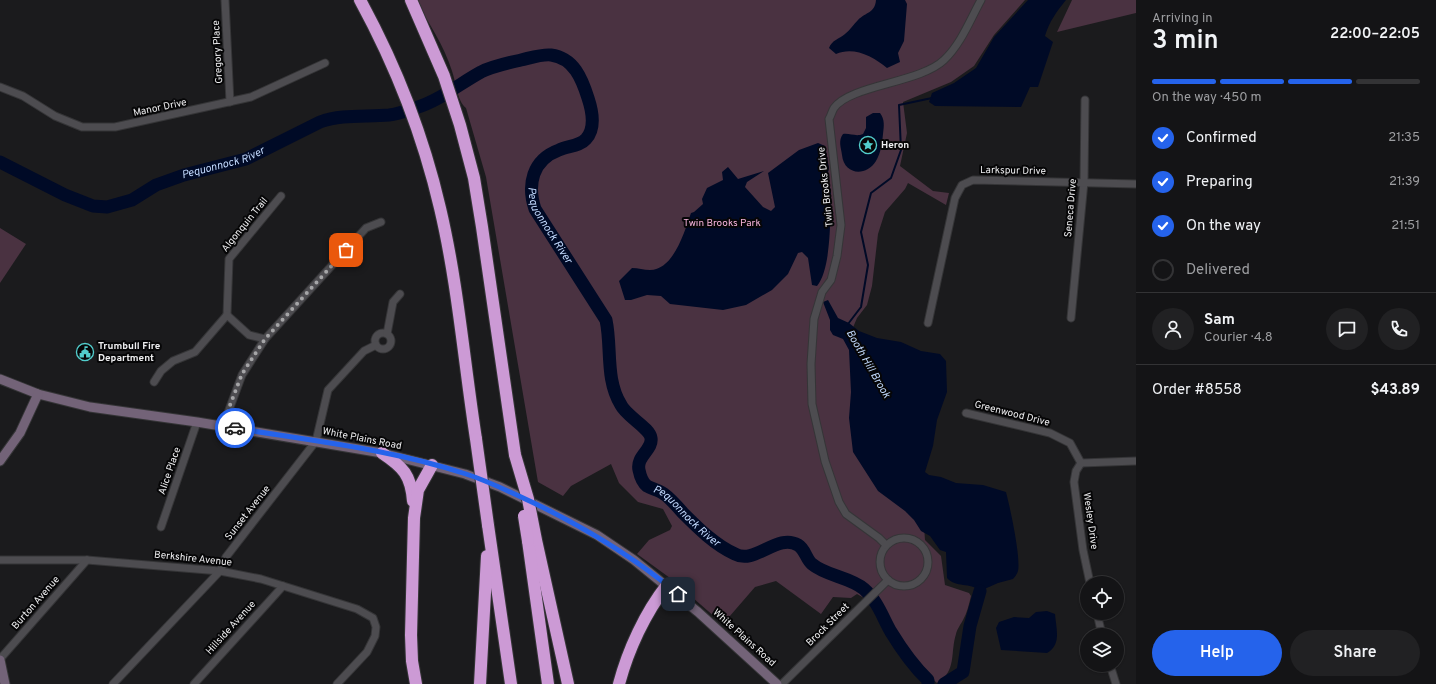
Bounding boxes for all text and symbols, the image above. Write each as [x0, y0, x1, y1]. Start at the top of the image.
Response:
text: Arriving in [1152, 11, 1213, 27]
street label: Gregory Place [210, 20, 226, 84]
text: 3 min [1152, 25, 1219, 58]
text: 22:00–22:05 [1330, 25, 1420, 44]
text: On the way · 450 m [1152, 90, 1262, 106]
street label: Manor Drive [132, 96, 188, 120]
icon: check [1152, 127, 1174, 149]
text: Confirmed [1186, 129, 1257, 148]
text: 21:35 [1388, 130, 1420, 146]
place icon: Heron [858, 135, 878, 155]
place label: Heron [881, 139, 909, 152]
water label: Pequonnock River [180, 143, 268, 182]
street label: Twin Brooks Drive [815, 146, 837, 228]
street label: Larkspur Drive [980, 164, 1046, 178]
icon: check [1152, 171, 1174, 193]
text: Preparing [1186, 173, 1253, 192]
text: 21:39 [1389, 174, 1420, 190]
street label: Seneca Drive [1062, 178, 1080, 238]
water label: Pequonnock River [524, 187, 576, 267]
street label: Algonquin Trail [219, 195, 271, 255]
icon: check [1152, 215, 1174, 237]
park label: Twin Brooks Park [683, 217, 761, 230]
text: On the way [1186, 217, 1261, 236]
text: 21:51 [1391, 218, 1420, 234]
pin [329, 233, 363, 267]
icon: bag [335, 239, 357, 261]
text: Delivered [1186, 261, 1250, 280]
button: person [1152, 308, 1194, 350]
button: chat [1326, 308, 1368, 350]
button: phone [1378, 308, 1420, 350]
text: Sam [1204, 311, 1235, 330]
water label: Booth Hill Brook [843, 327, 894, 401]
text: Courier · 4.8 [1204, 330, 1273, 346]
place label: Trumbull Fire Department [98, 340, 161, 365]
public building icon: Trumbull Fire Department [75, 342, 95, 362]
text: Order #8558 [1152, 381, 1242, 400]
text: $43.89 [1370, 381, 1420, 400]
street label: Greenwood Drive [973, 398, 1051, 430]
courier [215, 408, 255, 448]
icon: car [224, 417, 246, 439]
street label: White Plains Road [321, 425, 403, 453]
street label: Alice Place [156, 445, 184, 497]
water label: Pequonnock River [651, 482, 723, 551]
street label: Sunset Avenue [222, 483, 274, 543]
street label: Wesley Drive [1080, 492, 1100, 550]
street label: Berkshire Avenue [153, 548, 233, 570]
street label: Burton Avenue [9, 574, 63, 632]
map controls [1080, 576, 1124, 672]
button: locate [1080, 576, 1124, 620]
pin [661, 577, 695, 611]
icon: home [667, 583, 689, 605]
street label: Hillside Avenue [203, 598, 259, 658]
street label: Brock Street [804, 600, 853, 649]
street label: White Plains Road [710, 606, 778, 670]
button: layers [1080, 628, 1124, 672]
button: Help [1152, 630, 1282, 676]
button: Share [1290, 630, 1420, 676]

